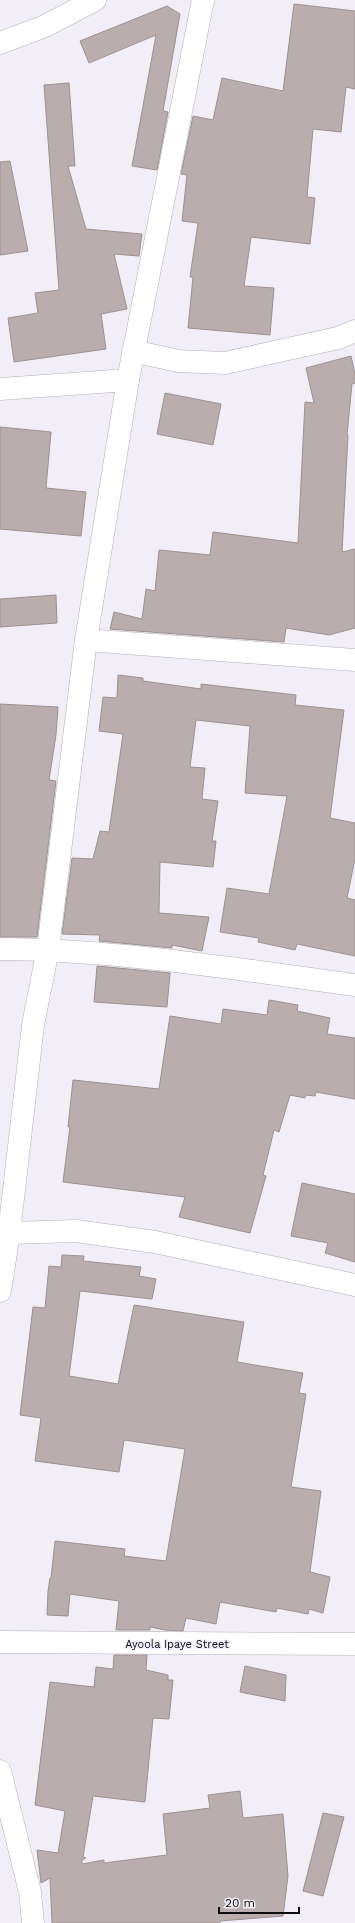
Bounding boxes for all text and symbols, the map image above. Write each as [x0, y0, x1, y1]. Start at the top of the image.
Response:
street label: Ayoola Ipaye Street [125, 1638, 229, 1651]
scale bar [219, 1889, 299, 1915]
text: 20 m [225, 1896, 255, 1910]

